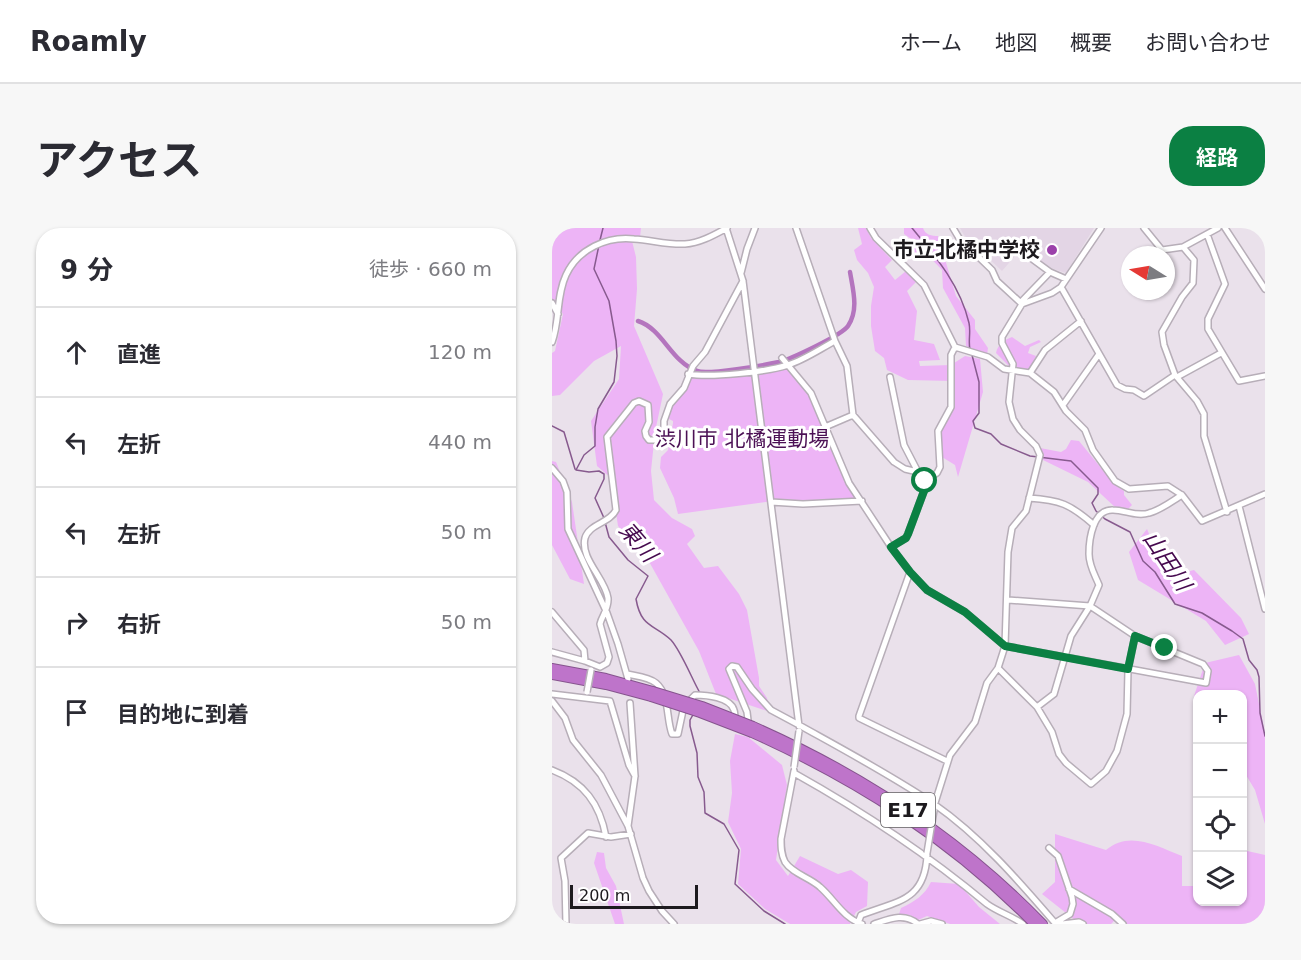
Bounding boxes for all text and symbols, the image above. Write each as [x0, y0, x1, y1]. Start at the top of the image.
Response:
text: Roamly [30, 25, 147, 58]
text: ホーム [900, 31, 962, 55]
text: 地図 [995, 31, 1037, 55]
text: 概要 [1070, 31, 1112, 55]
text: お問い合わせ [1145, 31, 1271, 55]
button: 経路 [1169, 126, 1265, 186]
text: アクセス [36, 136, 202, 185]
place label: 市立北橘中学校 [893, 238, 1040, 262]
marker: 市立北橘中学校 [1045, 243, 1059, 257]
north arrow [1121, 246, 1175, 300]
text: 9 分 [60, 255, 113, 285]
text: 徒歩 · 660 m [369, 257, 492, 281]
icon: ahead [60, 336, 93, 369]
text: 120 m [428, 340, 492, 364]
text: 直進 [117, 342, 161, 367]
icon: left [60, 426, 93, 459]
park label: 渋川市 北橘運動場 [655, 427, 829, 451]
text: 440 m [428, 430, 492, 454]
text: 左折 [117, 432, 161, 457]
route start [911, 467, 937, 493]
icon: left [60, 516, 93, 549]
water label: 東川 [614, 517, 663, 568]
text: 50 m [441, 520, 492, 544]
text: 左折 [117, 522, 161, 547]
water label: 山田川 [1138, 527, 1197, 597]
icon: right [60, 606, 93, 639]
text: 50 m [441, 610, 492, 634]
text: 右折 [117, 612, 161, 637]
route end [1151, 634, 1177, 660]
map controls [1193, 690, 1247, 906]
button: + [1193, 690, 1247, 744]
icon: arrive [60, 696, 93, 729]
text: 目的地に到着 [117, 702, 249, 727]
button: − [1193, 744, 1247, 798]
road number: E17 [881, 793, 935, 827]
button: locate [1193, 798, 1247, 852]
button: layers [1193, 852, 1247, 906]
scale bar [570, 882, 698, 910]
text: 200 m [579, 886, 630, 905]

